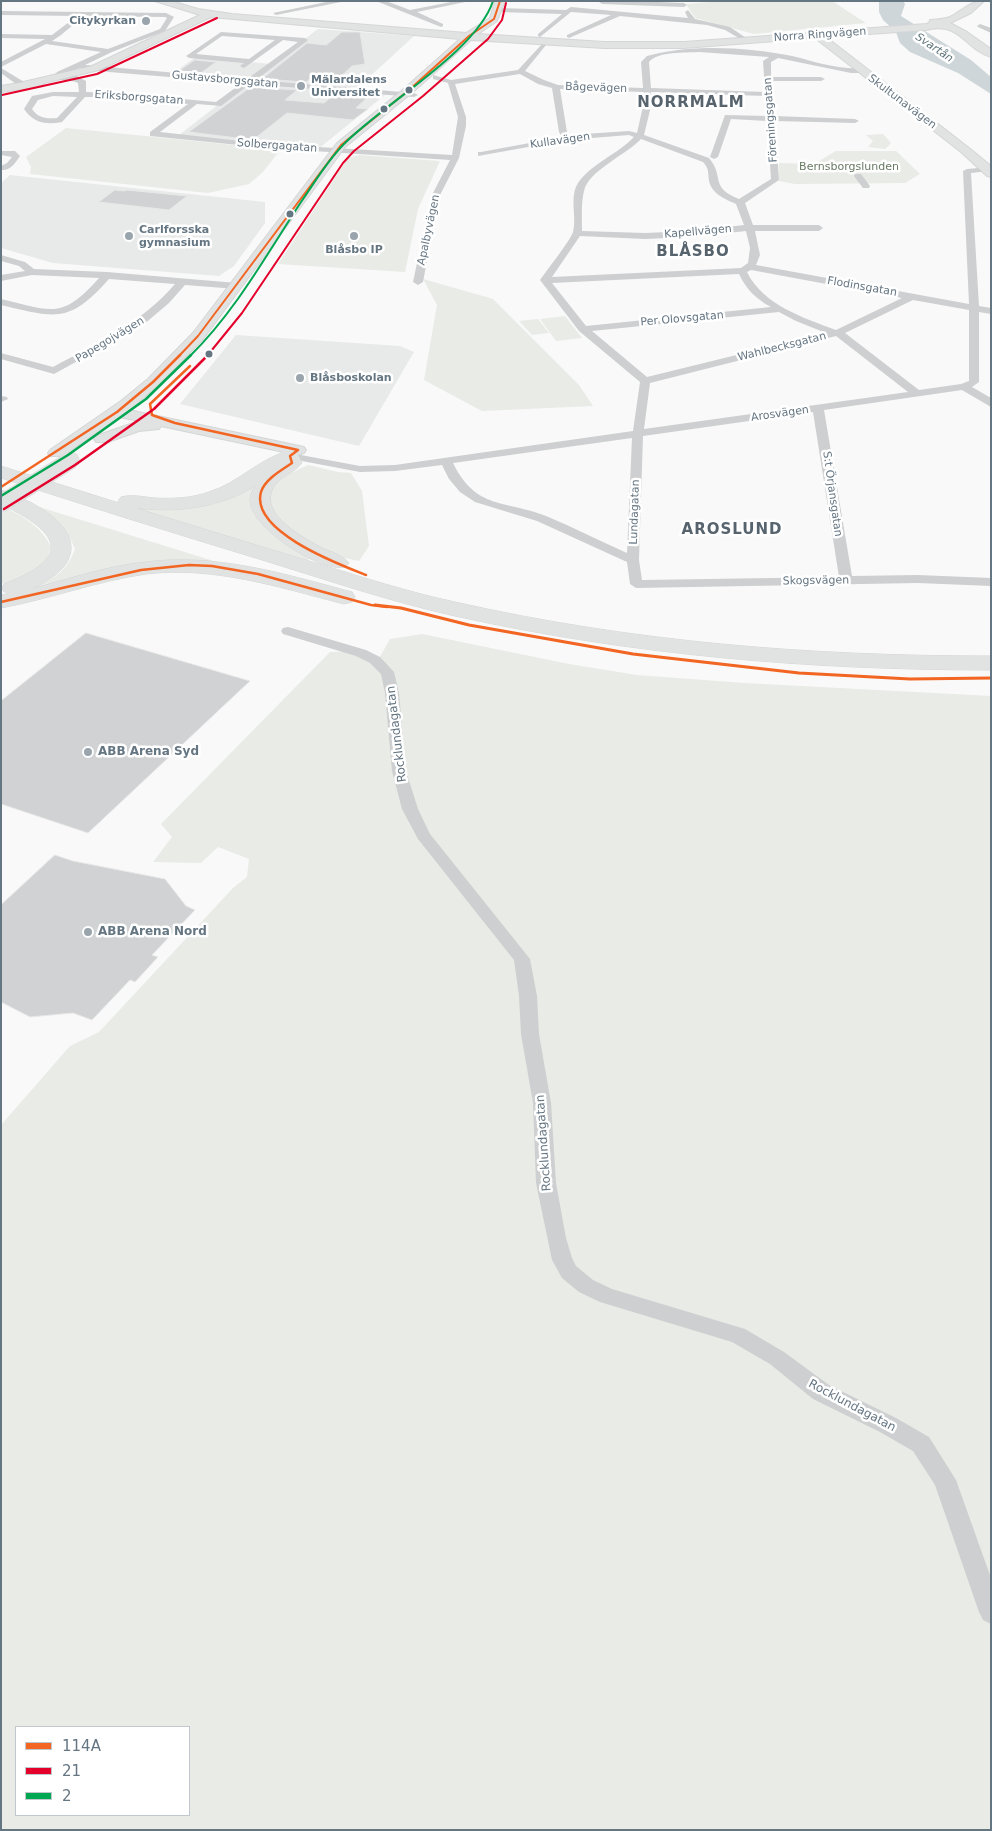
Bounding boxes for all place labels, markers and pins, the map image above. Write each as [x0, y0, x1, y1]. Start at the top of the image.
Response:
place label: Citykyrkan [69, 14, 136, 28]
marker: Citykyrkan [140, 15, 152, 27]
place label: Mälardalens Universitet [311, 73, 387, 99]
marker: Mälardalens Universitet [295, 80, 307, 92]
unlabelled marker [404, 85, 414, 95]
unlabelled marker [379, 104, 389, 114]
unlabelled marker [285, 209, 295, 219]
place label: Carlforsska gymnasium [139, 223, 210, 249]
marker: Carlforsska gymnasium [123, 230, 135, 242]
marker: Blåsbo IP [348, 230, 360, 242]
place label: Blåsbo IP [325, 243, 383, 257]
unlabelled marker [204, 349, 214, 359]
place label: Blåsboskolan [310, 371, 392, 385]
marker: Blåsboskolan [294, 372, 306, 384]
place label: ABB Arena Syd [98, 745, 199, 759]
marker: ABB Arena Syd [82, 746, 94, 758]
place label: ABB Arena Nord [98, 925, 207, 939]
marker: ABB Arena Nord [82, 926, 94, 938]

